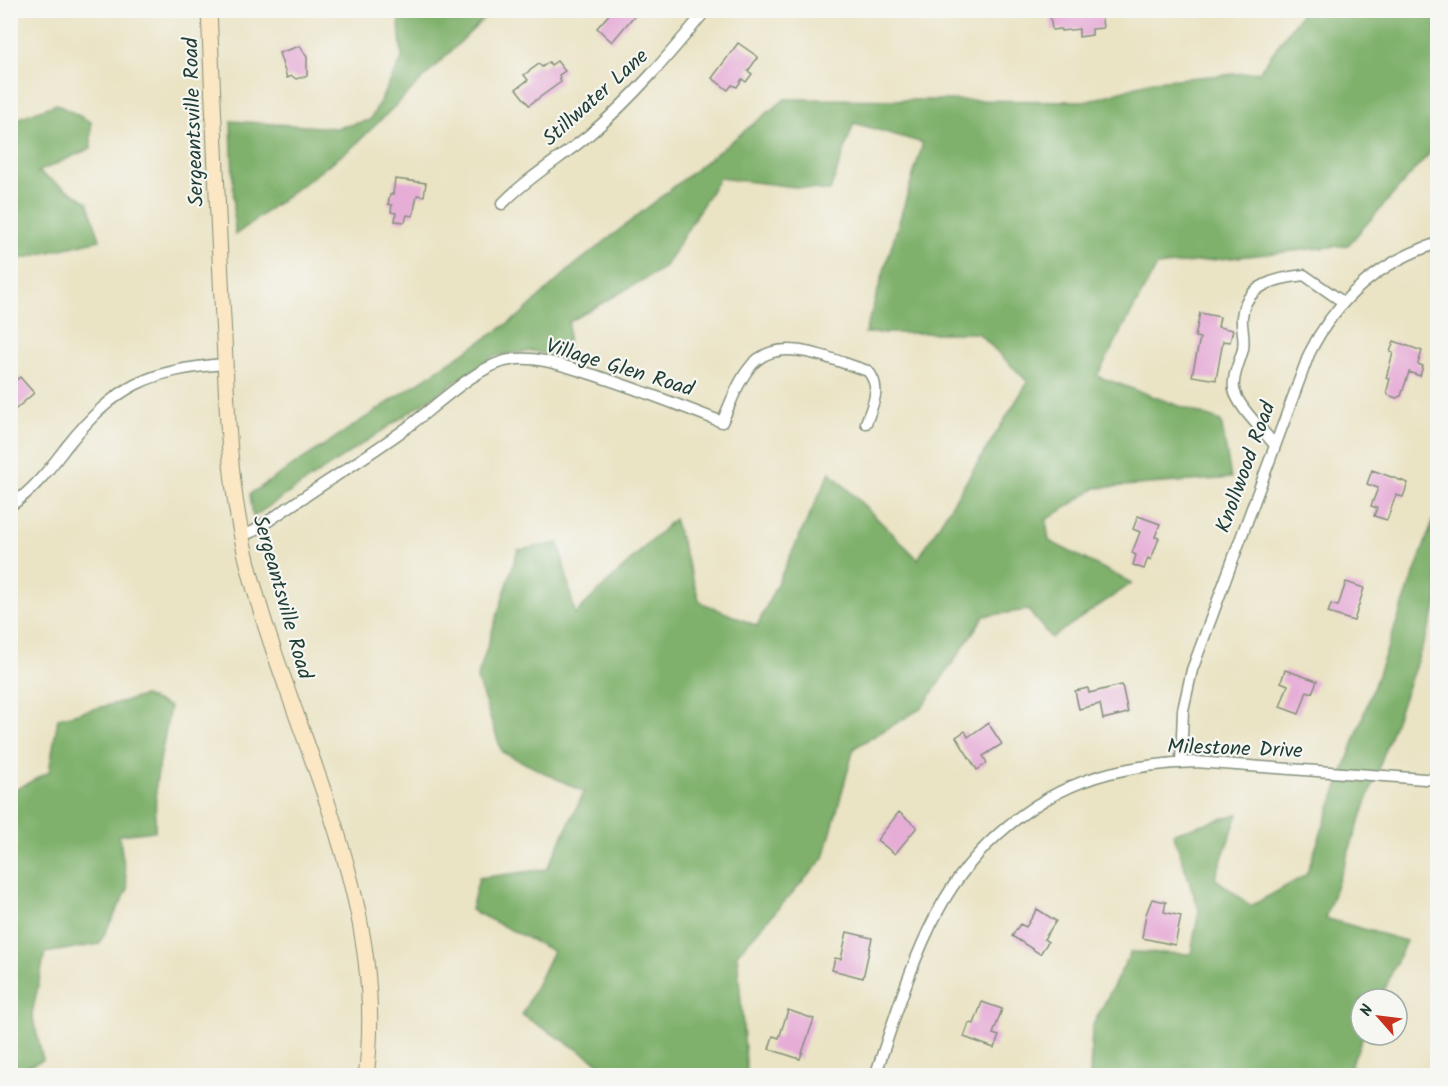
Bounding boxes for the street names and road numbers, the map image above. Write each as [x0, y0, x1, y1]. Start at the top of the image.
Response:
street label: Sergeantsville Road [175, 36, 214, 207]
street label: Stillwater Lane [535, 41, 657, 155]
street label: Village Glen Road [541, 330, 698, 407]
street label: Knollwood Road [1207, 397, 1286, 538]
street label: Sergeantsville Road [242, 512, 321, 684]
street label: Milestone Drive [1167, 731, 1304, 768]

